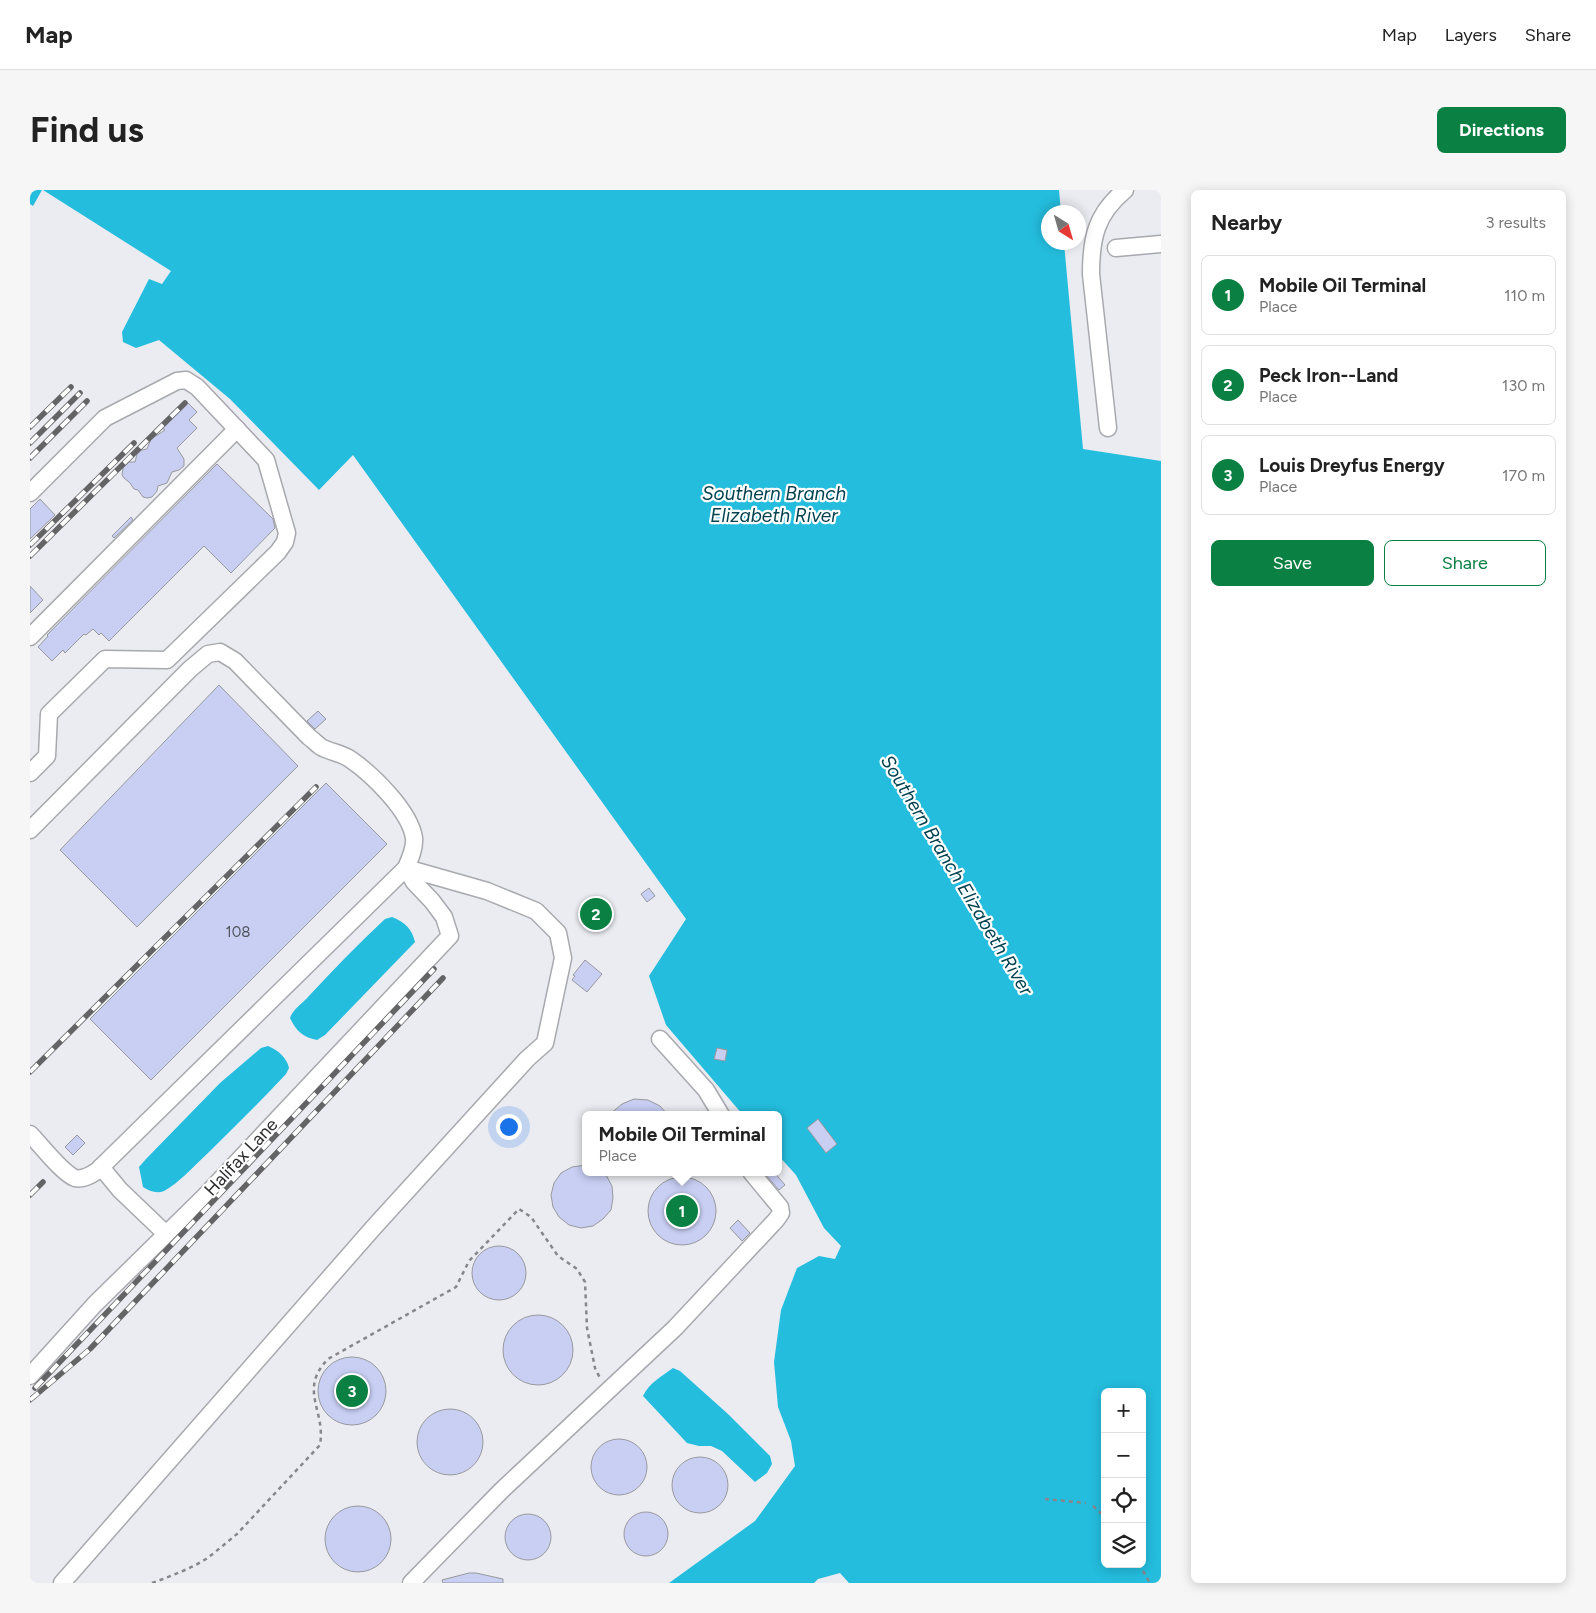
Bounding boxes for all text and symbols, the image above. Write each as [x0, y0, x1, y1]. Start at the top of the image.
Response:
text: Map [25, 20, 73, 49]
text: Map [1382, 24, 1417, 46]
text: Layers [1445, 24, 1497, 46]
text: Share [1525, 24, 1571, 46]
button: Directions [1437, 107, 1566, 153]
text: Find us [30, 109, 144, 151]
north arrow [1041, 205, 1086, 250]
text: Nearby [1211, 210, 1282, 235]
text: 3 results [1486, 213, 1546, 232]
text: Mobile Oil Terminal [1259, 274, 1426, 297]
text: 1 [1225, 286, 1231, 305]
text: 110 m [1504, 286, 1545, 305]
text: Place [1259, 297, 1297, 316]
text: Peck Iron--Land [1259, 364, 1398, 387]
text: 2 [1223, 376, 1233, 395]
text: 130 m [1502, 376, 1545, 395]
text: Place [1259, 387, 1297, 406]
text: Louis Dreyfus Energy [1259, 454, 1445, 477]
text: 3 [1224, 466, 1232, 485]
text: 170 m [1502, 466, 1545, 485]
text: Place [1259, 477, 1297, 496]
water label: Southern Branch Elizabeth River [702, 482, 846, 527]
button: Save [1211, 540, 1374, 586]
button: Share [1384, 540, 1546, 586]
water label: Southern Branch Elizabeth River [876, 751, 1038, 1000]
pin: 2 [580, 895, 612, 933]
house number: 108 [225, 923, 251, 941]
popup [582, 1111, 782, 1176]
street label: Halifax Lane [200, 1114, 283, 1200]
your location [496, 1114, 522, 1140]
text: Mobile Oil Terminal [598, 1123, 766, 1146]
text: Place [598, 1146, 637, 1165]
pin: 1 [666, 1192, 698, 1230]
pin: 3 [336, 1372, 368, 1410]
map controls [1101, 1388, 1146, 1568]
button: + [1101, 1388, 1146, 1433]
button: − [1101, 1433, 1146, 1478]
button: locate [1101, 1478, 1146, 1523]
button: layers [1101, 1523, 1146, 1568]

